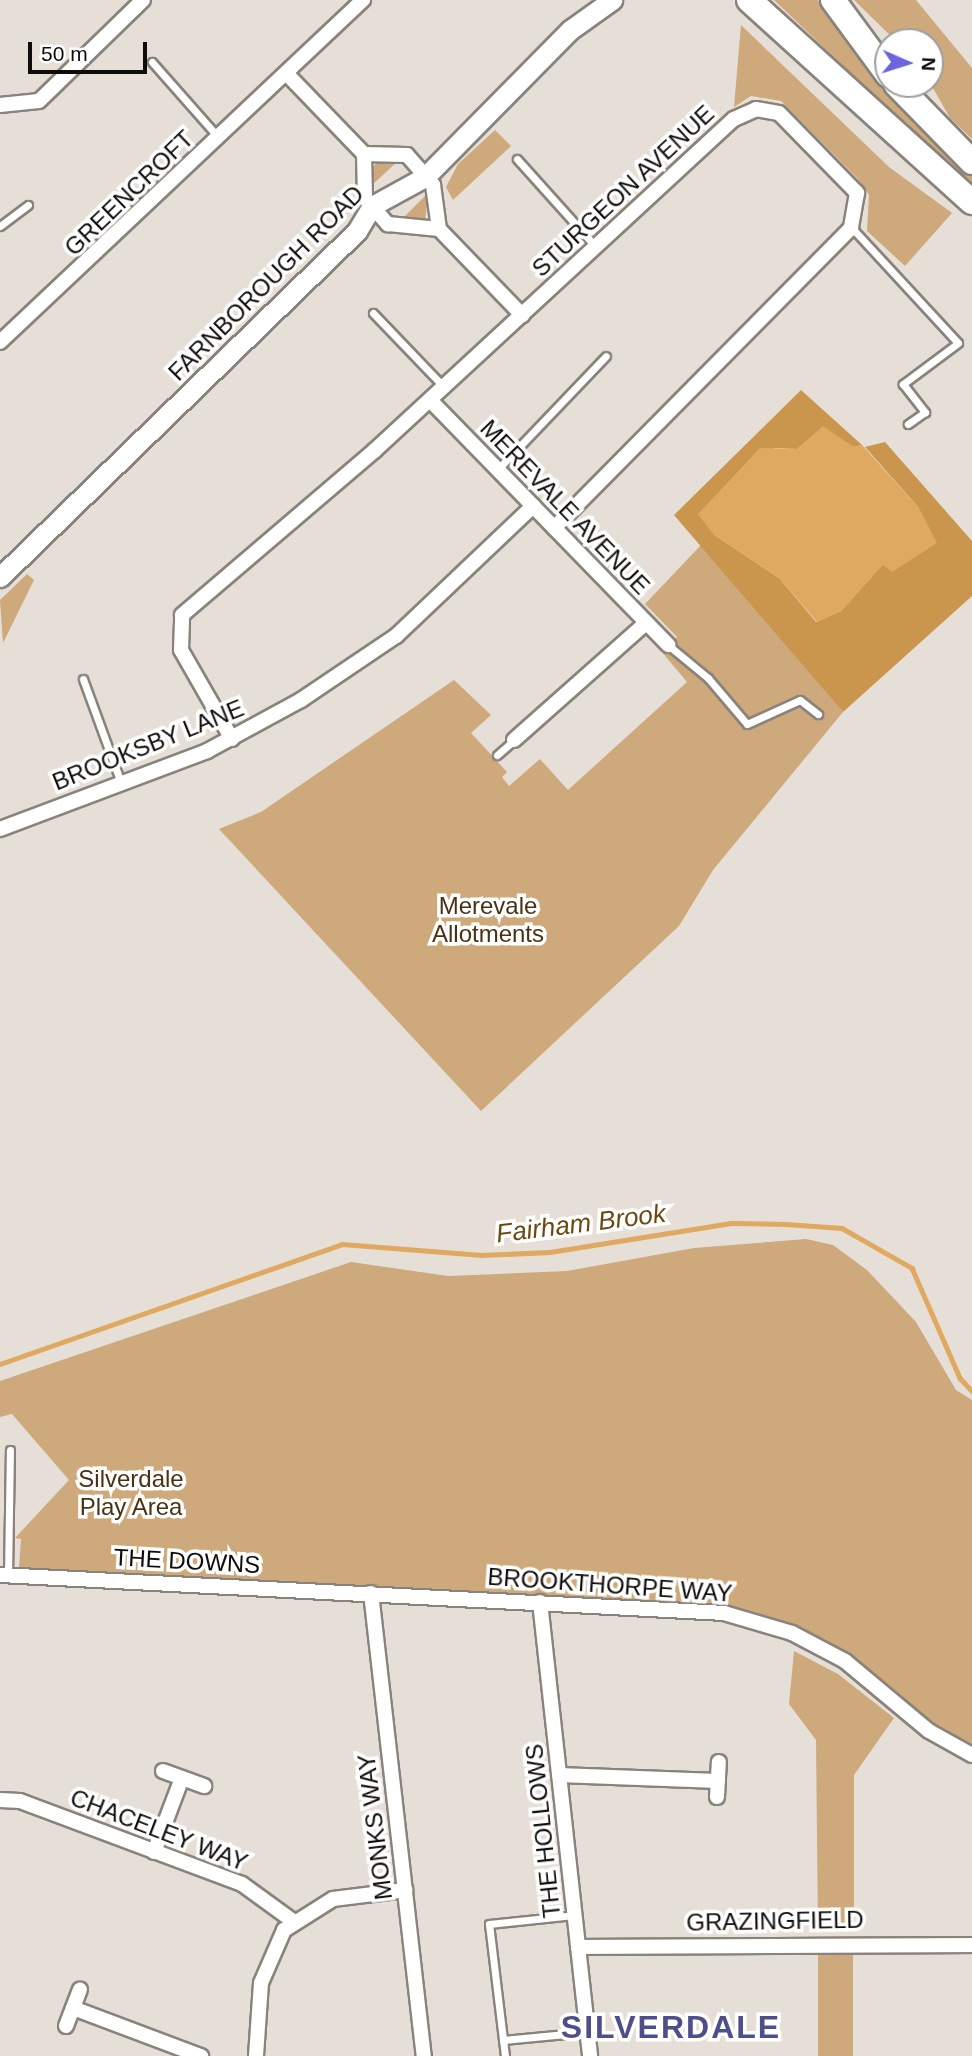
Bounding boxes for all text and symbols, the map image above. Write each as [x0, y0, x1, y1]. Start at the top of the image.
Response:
scale bar [32, 28, 150, 72]
north arrow [874, 28, 944, 98]
text: 50 m [41, 42, 88, 65]
text: N [918, 57, 939, 71]
street label: STURGEON AVENUE [526, 99, 720, 283]
street label: GREENCROFT [59, 124, 199, 262]
street label: FARNBOROUGH ROAD [162, 179, 370, 387]
street label: MEREVALE AVENUE [474, 413, 656, 601]
street label: BROOKSBY LANE [48, 693, 248, 797]
park label: Merevale Allotments [432, 892, 544, 948]
water label: Fairham Brook [494, 1198, 668, 1250]
park label: Silverdale Play Area [78, 1465, 184, 1521]
street label: THE DOWNS [113, 1543, 261, 1579]
street label: BROOKTHORPE WAY [487, 1562, 733, 1608]
street label: THE HOLLOWS [520, 1743, 566, 1919]
street label: MONKS WAY [352, 1752, 398, 1902]
street label: CHACELEY WAY [66, 1783, 252, 1877]
street label: GRAZINGFIELD [686, 1905, 864, 1937]
district label: SILVERDALE [562, 2008, 780, 2046]

